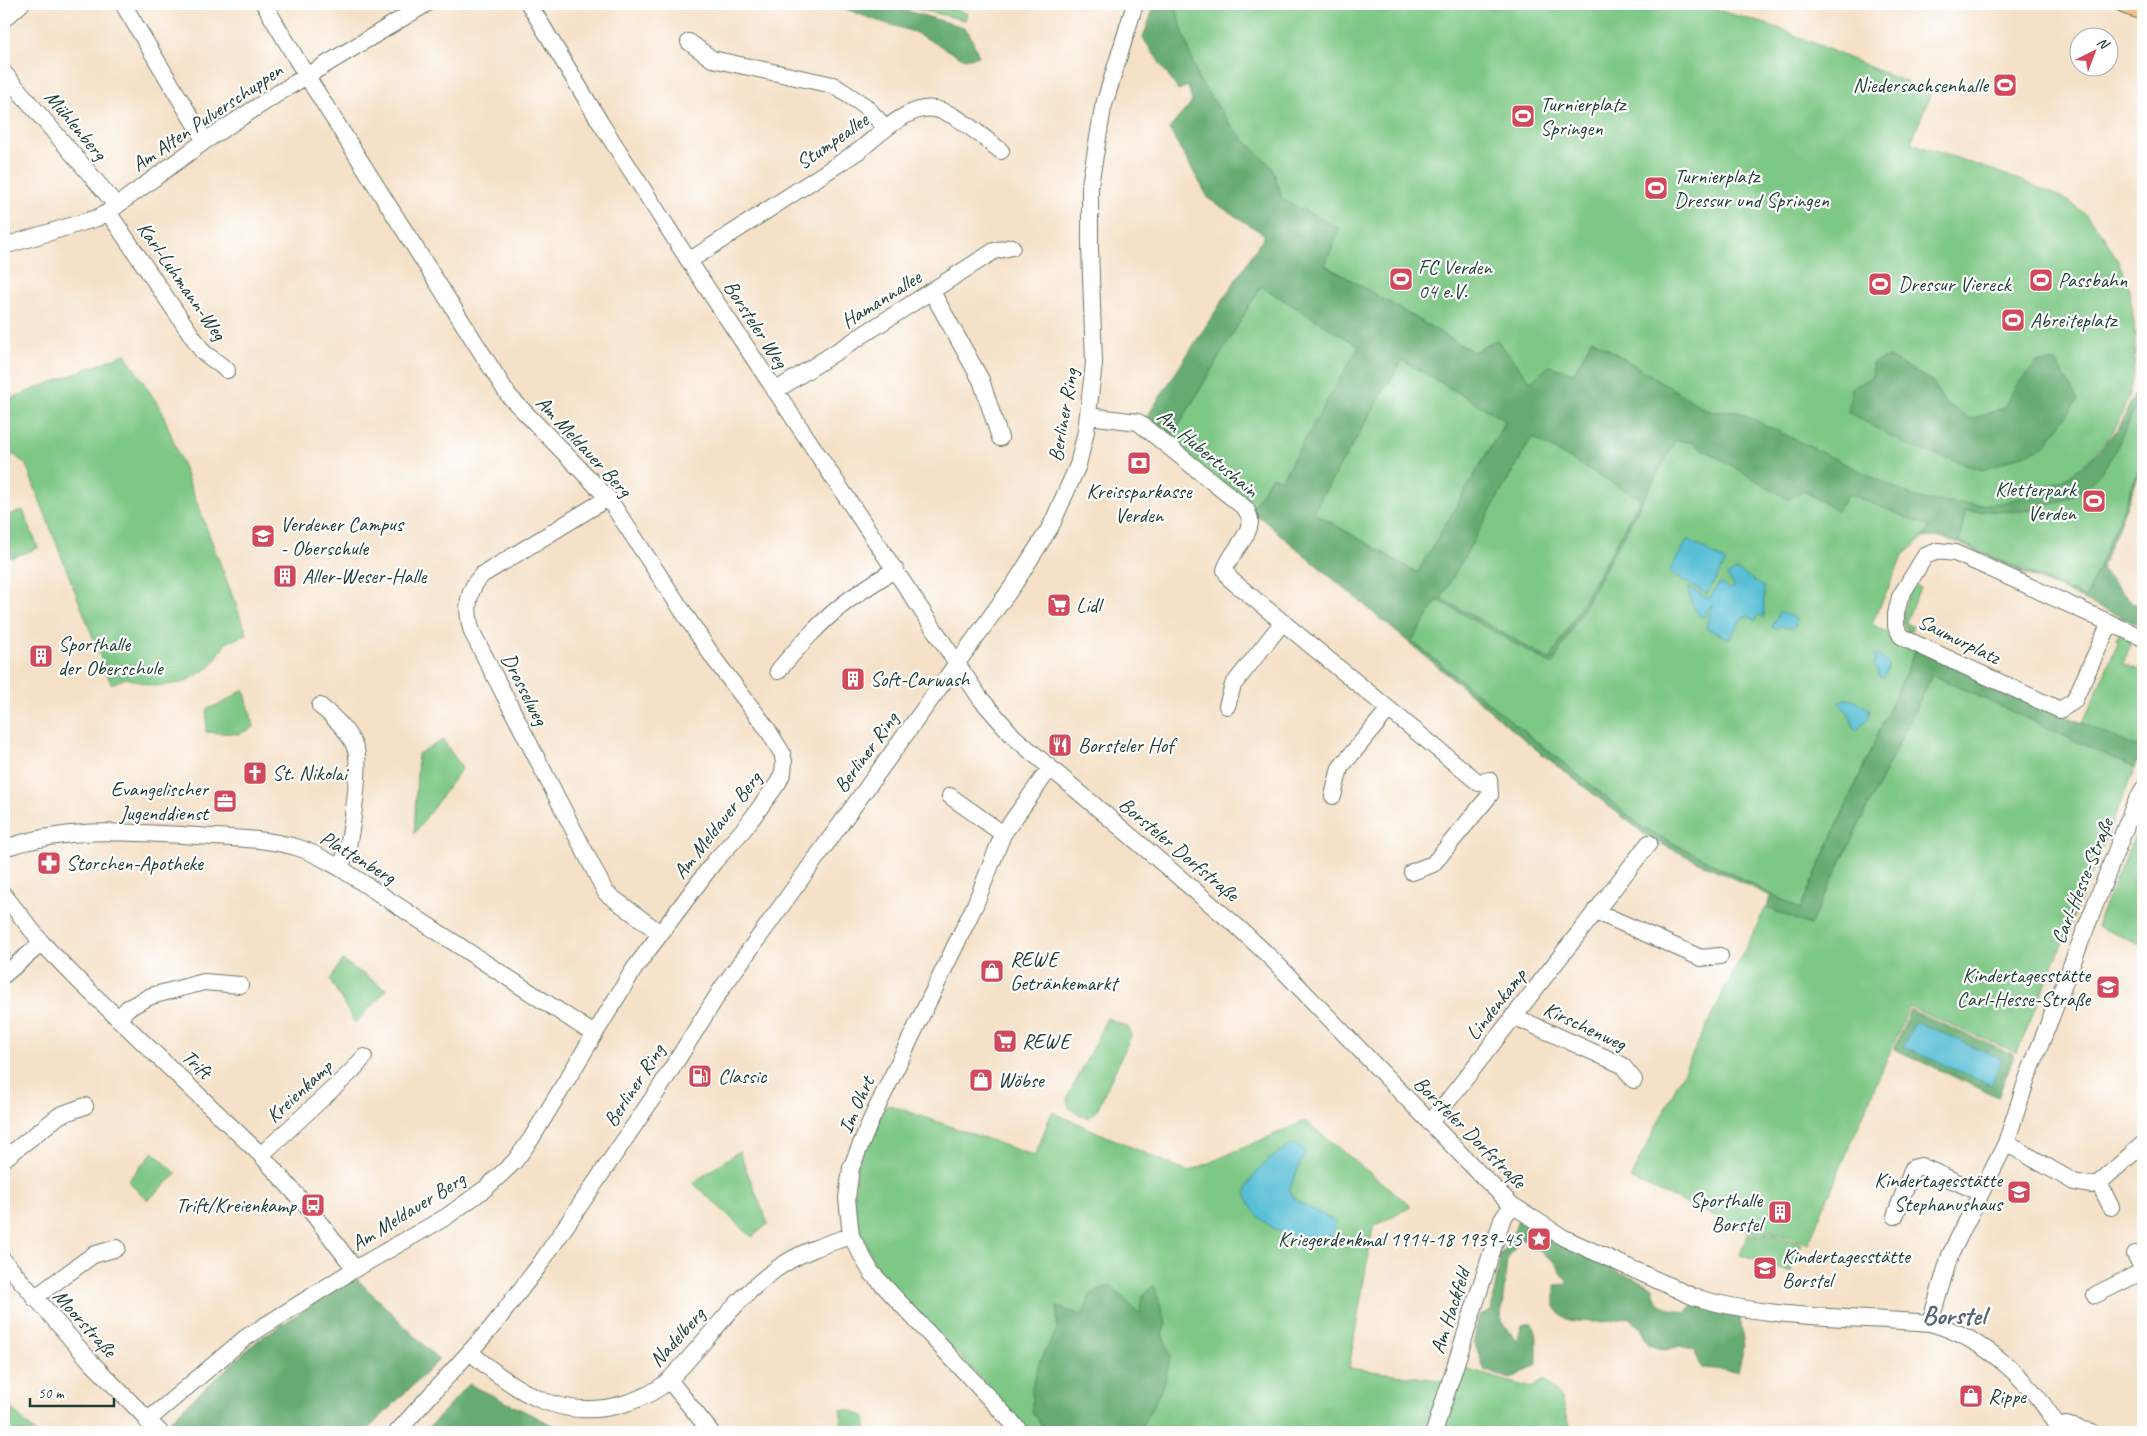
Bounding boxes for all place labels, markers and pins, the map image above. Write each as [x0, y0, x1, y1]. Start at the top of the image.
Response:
place label: Niedersachsenhalle [1853, 72, 1990, 98]
sports icon: Niedersachsenhalle [1992, 72, 2018, 98]
place label: Turnierplatz Springen [1540, 91, 1627, 141]
sports icon: Turnierplatz Springen [1510, 103, 1536, 129]
place label: Turnierplatz Dressur und Springen [1674, 163, 1829, 213]
sports icon: Turnierplatz Dressur und Springen [1643, 175, 1669, 201]
place label: FC Verden 04 e.V. [1418, 254, 1493, 304]
sports icon: FC Verden 04 e.V. [1388, 266, 1414, 292]
sports icon: Passbahn [2028, 267, 2054, 293]
place label: Passbahn [2058, 267, 2128, 293]
sports icon: Dressur Viereck [1867, 271, 1893, 297]
place label: Dressur Viereck [1898, 271, 2013, 297]
sports icon: Abreiteplatz [2000, 307, 2026, 333]
place label: Abreiteplatz [2030, 307, 2118, 333]
bank icon: Kreissparkasse Verden [1126, 450, 1152, 476]
place label: Kletterpark Verden [1995, 476, 2078, 526]
place label: Kreissparkasse Verden [1086, 478, 1193, 528]
sports icon: Kletterpark Verden [2081, 488, 2107, 514]
place label: Verdener Campus - Oberschule [280, 511, 405, 561]
school or university icon: Verdener Campus - Oberschule [250, 523, 276, 549]
building icon: Aller-Weser-Halle [272, 563, 298, 589]
place label: Aller-Weser-Halle [302, 563, 428, 589]
supermarket icon: Lidl [1046, 592, 1072, 618]
place label: Lidl [1076, 592, 1104, 618]
place label: Sporthalle der Oberschule [58, 631, 165, 681]
building icon: Sporthalle der Oberschule [28, 643, 54, 669]
building icon: Soft-Carwash [840, 666, 866, 692]
place label: Soft-Carwash [870, 666, 971, 692]
restaurant icon: Borsteler Hof [1047, 732, 1073, 758]
place label: Borsteler Hof [1078, 732, 1178, 758]
church icon: St. Nikolai [242, 760, 268, 786]
place label: St. Nikolai [272, 760, 350, 786]
place label: Evangelischer Jugenddienst [111, 776, 210, 826]
office icon: Evangelischer Jugenddienst [212, 788, 238, 814]
pharmacy icon: Storchen-Apotheke [36, 850, 62, 876]
place label: Storchen-Apotheke [66, 850, 204, 876]
place label: REWE Getränkemarkt [1010, 946, 1120, 996]
shop icon: REWE Getränkemarkt [979, 958, 1005, 984]
place label: Kindertagesstätte Carl-Hesse-Straße [1957, 962, 2092, 1012]
school or university icon: Kindertagesstätte Carl-Hesse-Straße [2095, 974, 2121, 1000]
supermarket icon: REWE [992, 1028, 1018, 1054]
place label: REWE [1022, 1028, 1072, 1054]
fuel station icon: Classic [687, 1063, 713, 1089]
place label: Classic [718, 1063, 768, 1089]
shop icon: Wöbse [968, 1067, 994, 1093]
place label: Wöbse [998, 1067, 1046, 1093]
place label: Kindertagesstätte Stephanushaus [1874, 1167, 2004, 1217]
school or university icon: Kindertagesstätte Stephanushaus [2006, 1179, 2032, 1205]
place label: Sporthalle Borstel [1690, 1187, 1765, 1237]
place label: Trift/Kreienkamp [176, 1192, 297, 1218]
bus stop icon: Trift/Kreienkamp [300, 1192, 326, 1218]
building icon: Sporthalle Borstel [1767, 1199, 1793, 1225]
place label: Kriegerdenkmal 1914-18 1939-45 [1278, 1226, 1524, 1252]
place icon: Kriegerdenkmal 1914-18 1939-45 [1526, 1226, 1552, 1252]
place label: Kindertagesstätte Borstel [1782, 1243, 1912, 1293]
school or university icon: Kindertagesstätte Borstel [1752, 1255, 1778, 1281]
shop icon: Rippe [1958, 1383, 1984, 1409]
place label: Rippe [1988, 1383, 2027, 1409]

